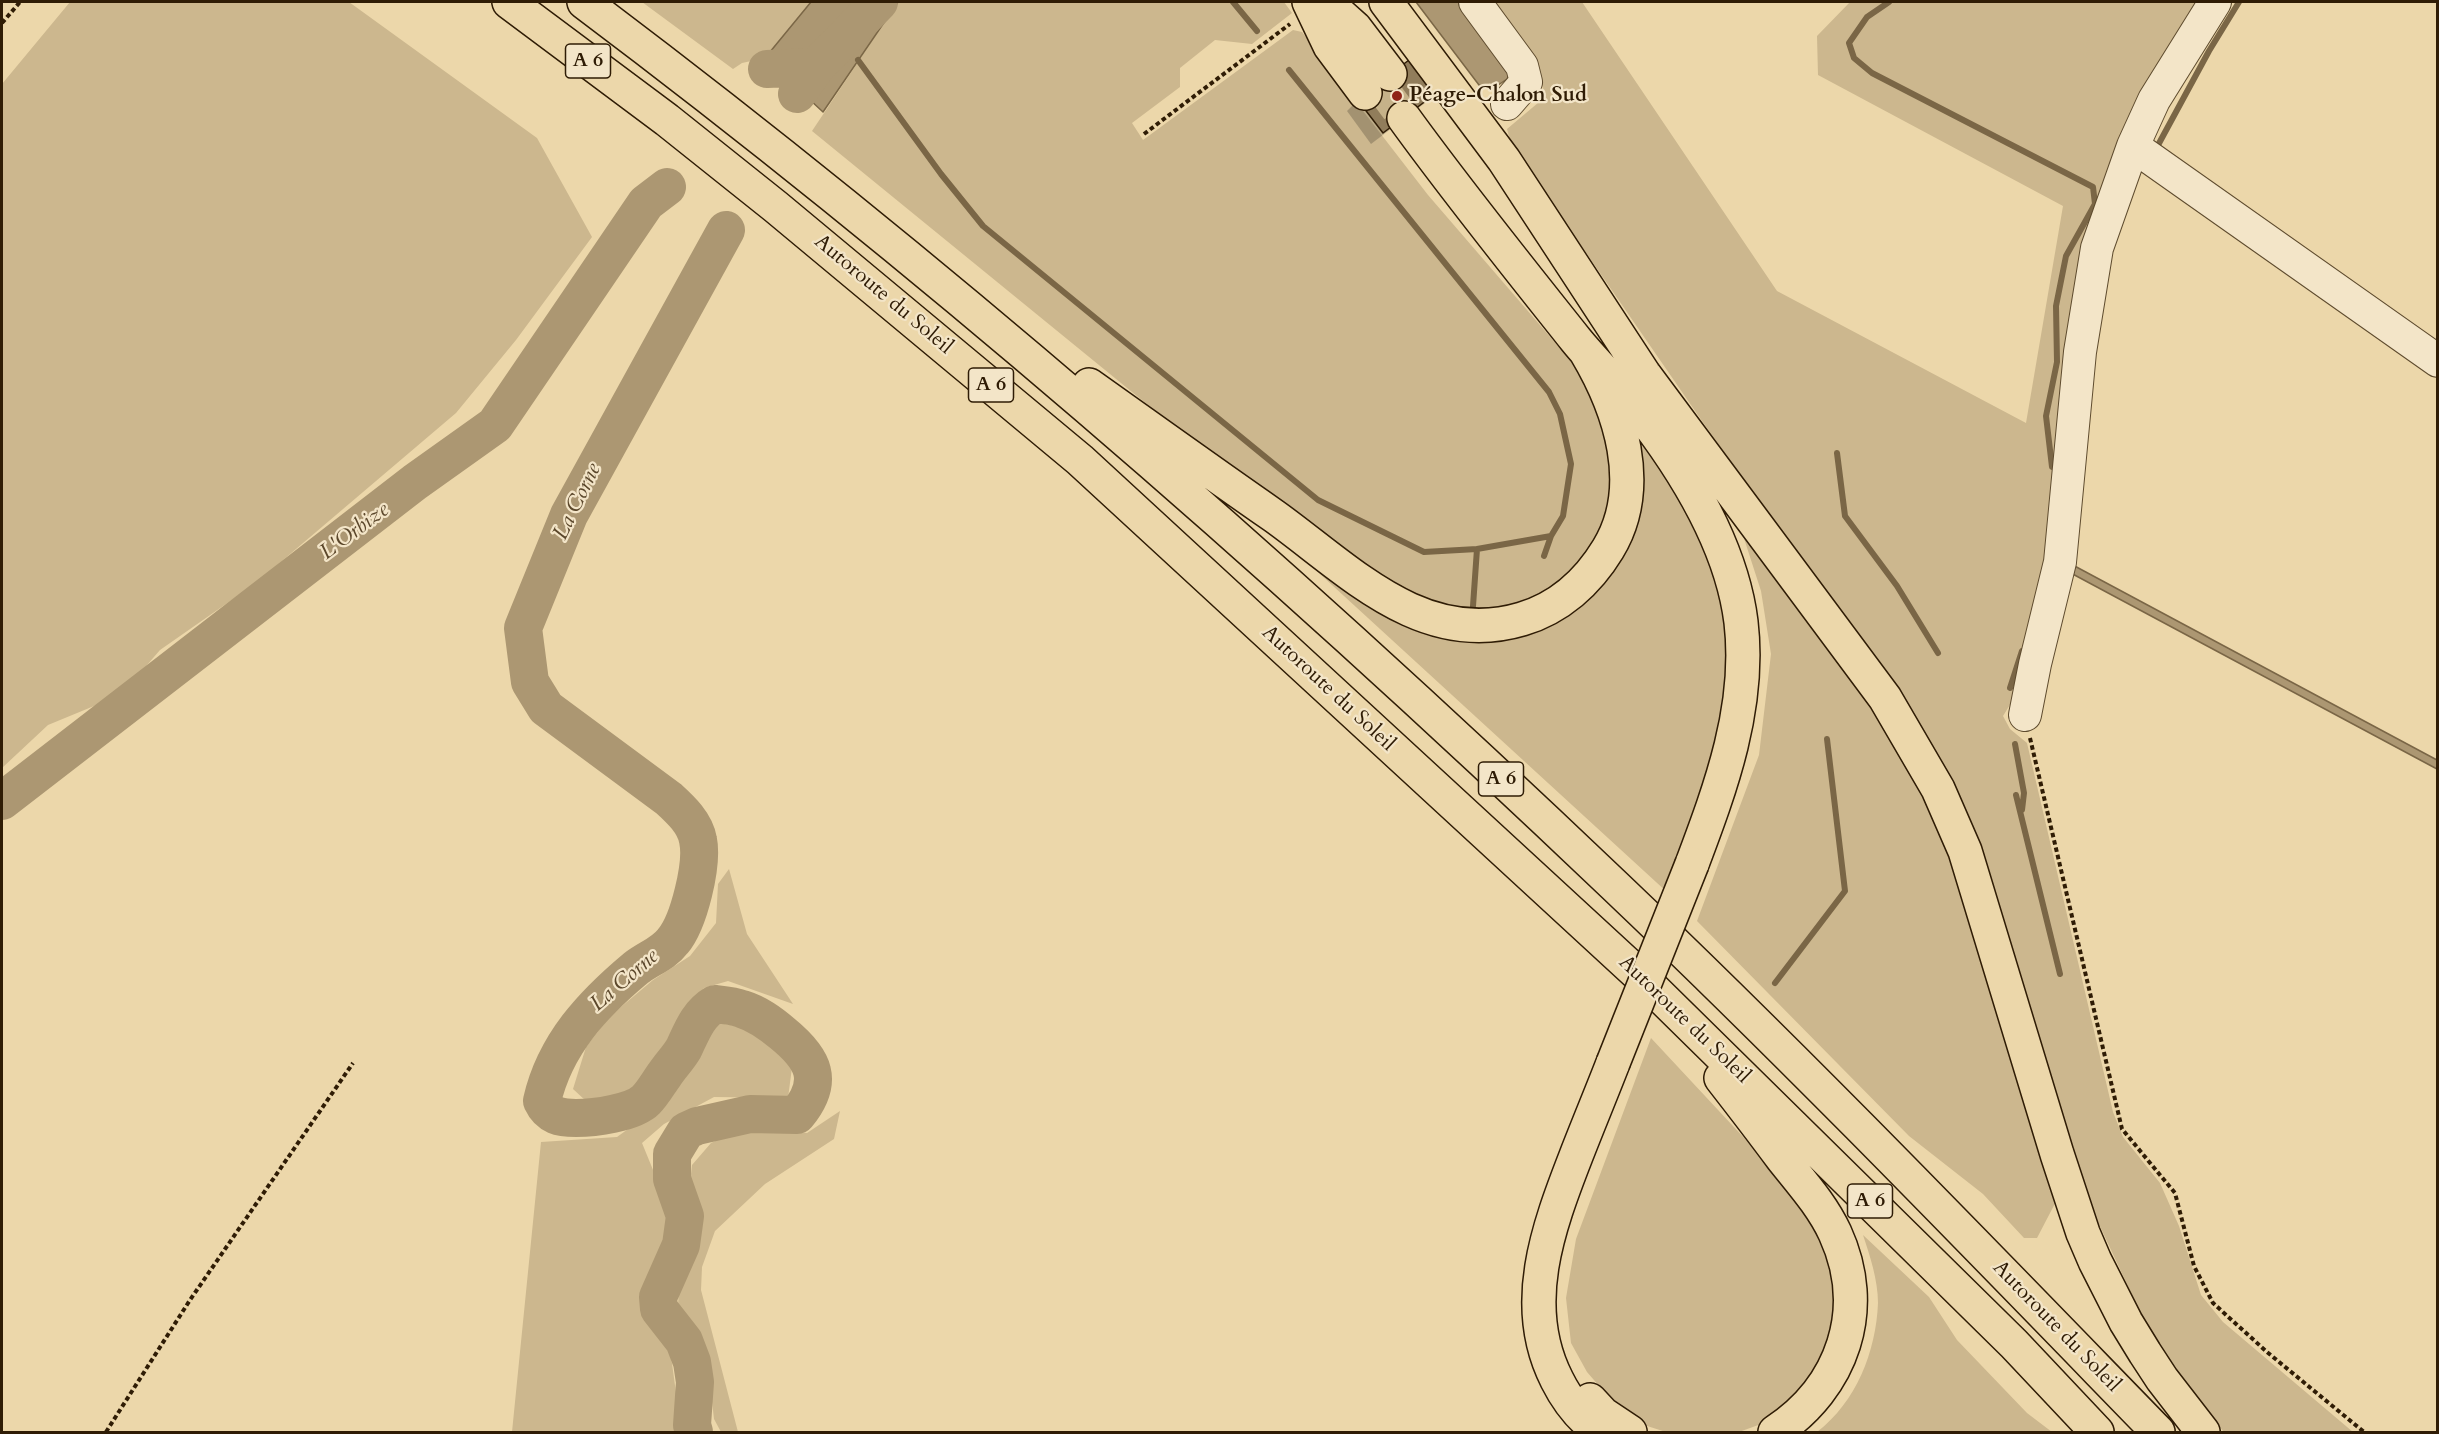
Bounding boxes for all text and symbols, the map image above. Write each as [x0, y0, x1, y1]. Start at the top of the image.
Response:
road number: A 6 [566, 44, 610, 78]
place label: Péage-Chalon Sud [1409, 83, 1587, 109]
marker: Péage-Chalon Sud [1390, 89, 1404, 103]
street label: Autoroute du Soleil [809, 230, 957, 360]
road number: A 6 [968, 368, 1014, 402]
water label: La Corne [548, 459, 608, 545]
water label: L'Orbize [315, 497, 395, 567]
street label: Autoroute du Soleil [1256, 621, 1400, 757]
road number: A 6 [1478, 762, 1524, 796]
water label: La Corne [585, 944, 665, 1018]
street label: Autoroute du Soleil [1613, 951, 1755, 1089]
road number: A 6 [1848, 1184, 1892, 1218]
street label: Autoroute du Soleil [1987, 1256, 2125, 1398]

